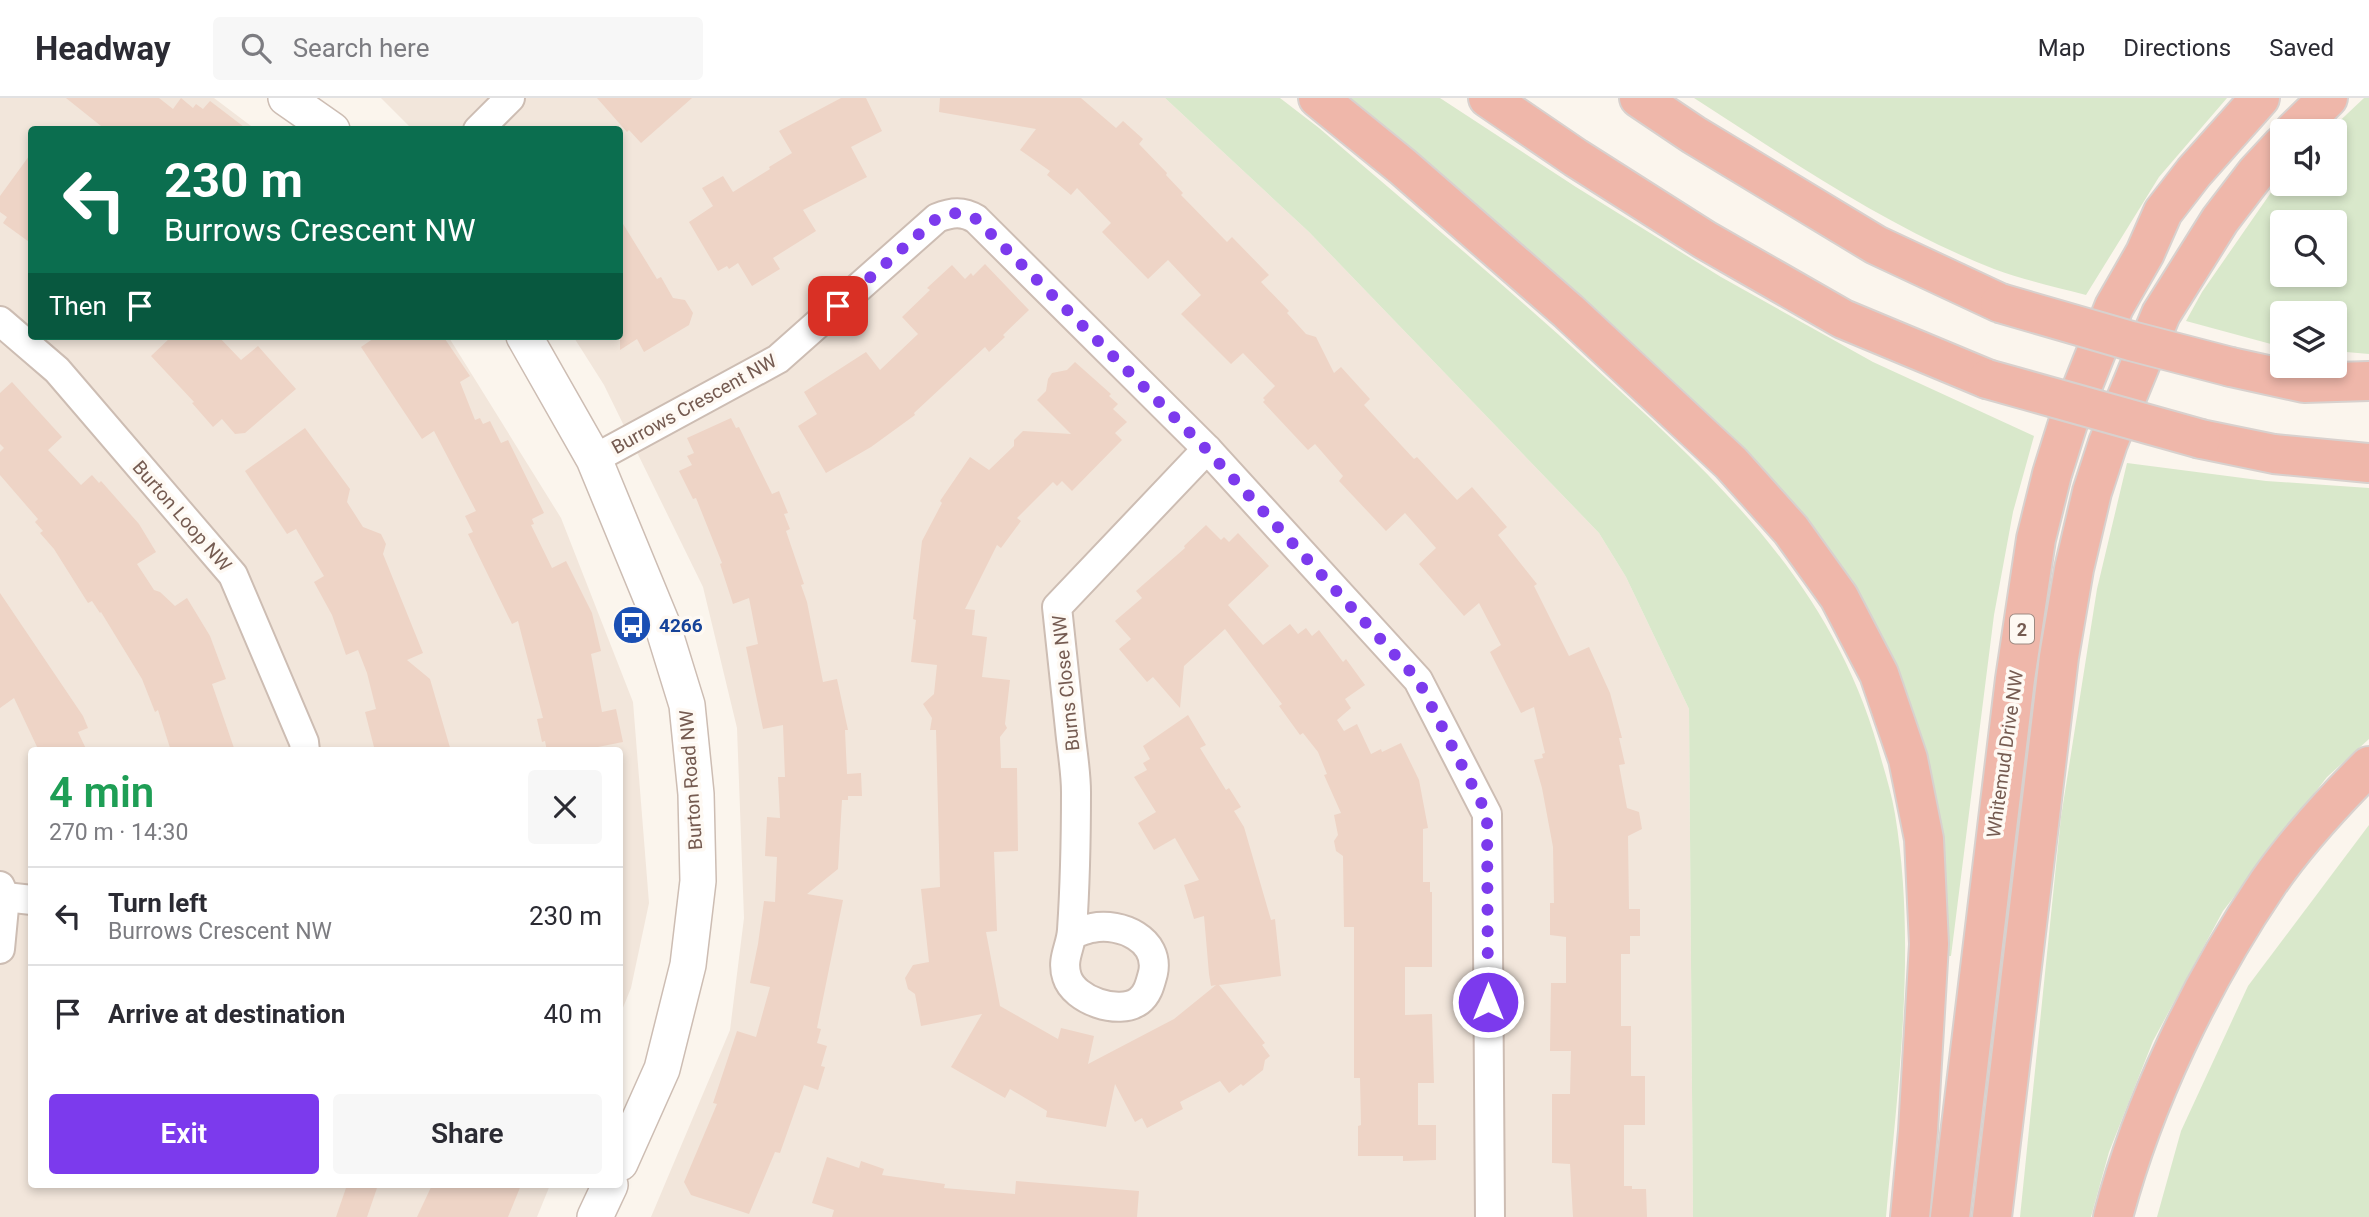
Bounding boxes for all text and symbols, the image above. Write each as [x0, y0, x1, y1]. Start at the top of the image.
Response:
search box [213, 17, 703, 80]
text: Headway [35, 29, 171, 68]
icon: search [237, 29, 275, 67]
text: Search here [293, 33, 429, 63]
text: Map [2038, 34, 2085, 62]
text: Directions [2123, 34, 2231, 62]
text: Saved [2269, 34, 2334, 62]
map controls [2270, 119, 2347, 378]
button: sound [2270, 119, 2347, 196]
text: 230 m [164, 152, 303, 209]
icon: left [49, 154, 140, 245]
button: search [2270, 210, 2347, 287]
text: Burrows Crescent NW [164, 211, 476, 249]
pin [808, 276, 868, 336]
icon: arrive [121, 287, 159, 325]
icon: arrive [819, 287, 857, 325]
text: Then [49, 291, 107, 321]
button: layers [2270, 301, 2347, 378]
street label: Burrows Crescent NW [608, 349, 781, 459]
street label: Burton Loop NW [128, 456, 236, 576]
bus stop icon: 4266 [611, 604, 653, 646]
place label: 4266 [659, 614, 703, 637]
street label: Burns Close NW [1047, 614, 1085, 752]
road number: 2 [2010, 614, 2034, 644]
street label: Whitemud Drive NW [1982, 669, 2028, 839]
street label: Burton Road NW [675, 709, 707, 851]
text: 4 min [49, 768, 154, 817]
button: close [528, 770, 602, 844]
text: 270 m · 14:30 [49, 819, 188, 846]
text: Turn left [108, 888, 207, 918]
icon: left [49, 897, 87, 935]
text: 230 m [529, 901, 602, 931]
text: Burrows Crescent NW [108, 918, 332, 945]
position arrow [1451, 965, 1525, 1039]
icon: arrive [49, 995, 87, 1033]
text: Arrive at destination [108, 999, 345, 1029]
text: 40 m [544, 999, 602, 1029]
button: Exit [49, 1094, 319, 1174]
button: Share [333, 1094, 602, 1174]

